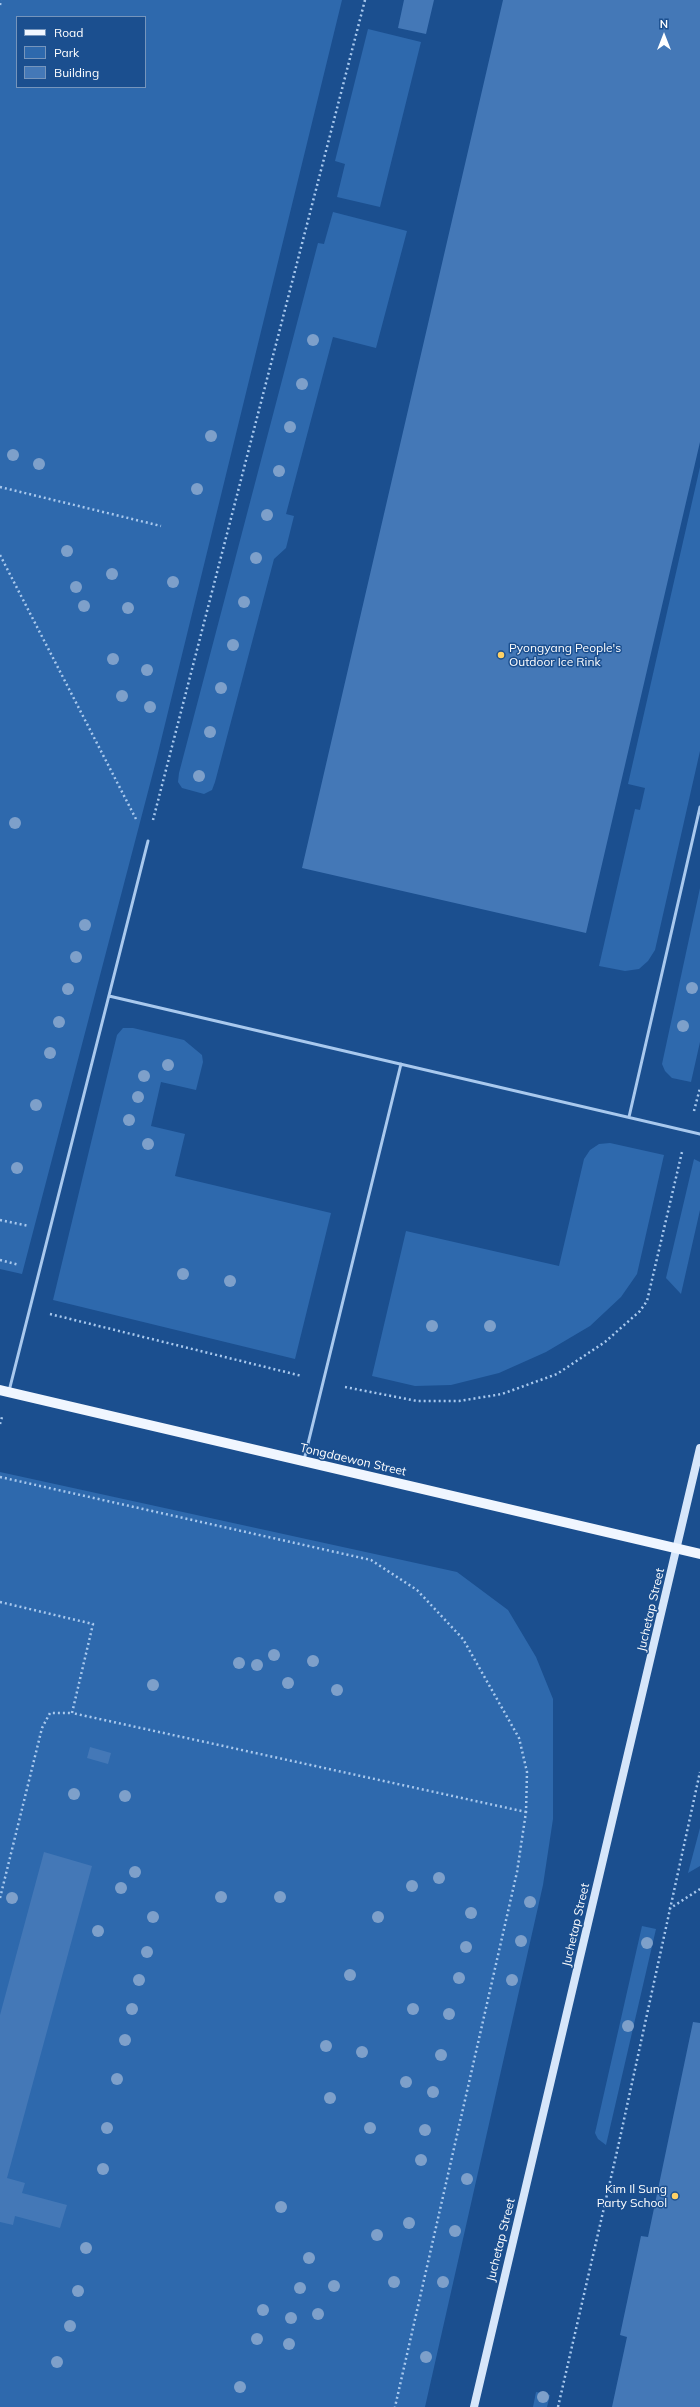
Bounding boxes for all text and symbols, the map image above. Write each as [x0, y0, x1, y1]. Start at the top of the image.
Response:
legend [16, 16, 146, 88]
north arrow [644, 16, 684, 56]
text: N [660, 17, 668, 31]
text: Road [54, 25, 83, 40]
text: Park [54, 45, 79, 60]
text: Building [54, 65, 99, 80]
place label: Pyongyang People's Outdoor Ice Rink [509, 641, 621, 669]
marker: Pyongyang People's Outdoor Ice Rink [496, 650, 506, 660]
street label: Tongdaewon Street [298, 1441, 408, 1479]
street label: Juchetap Street [634, 1567, 668, 1653]
street label: Juchetap Street [559, 1882, 593, 1968]
place label: Kim Il Sung Party School [597, 2182, 667, 2210]
marker: Kim Il Sung Party School [670, 2191, 680, 2201]
street label: Juchetap Street [484, 2197, 518, 2283]

